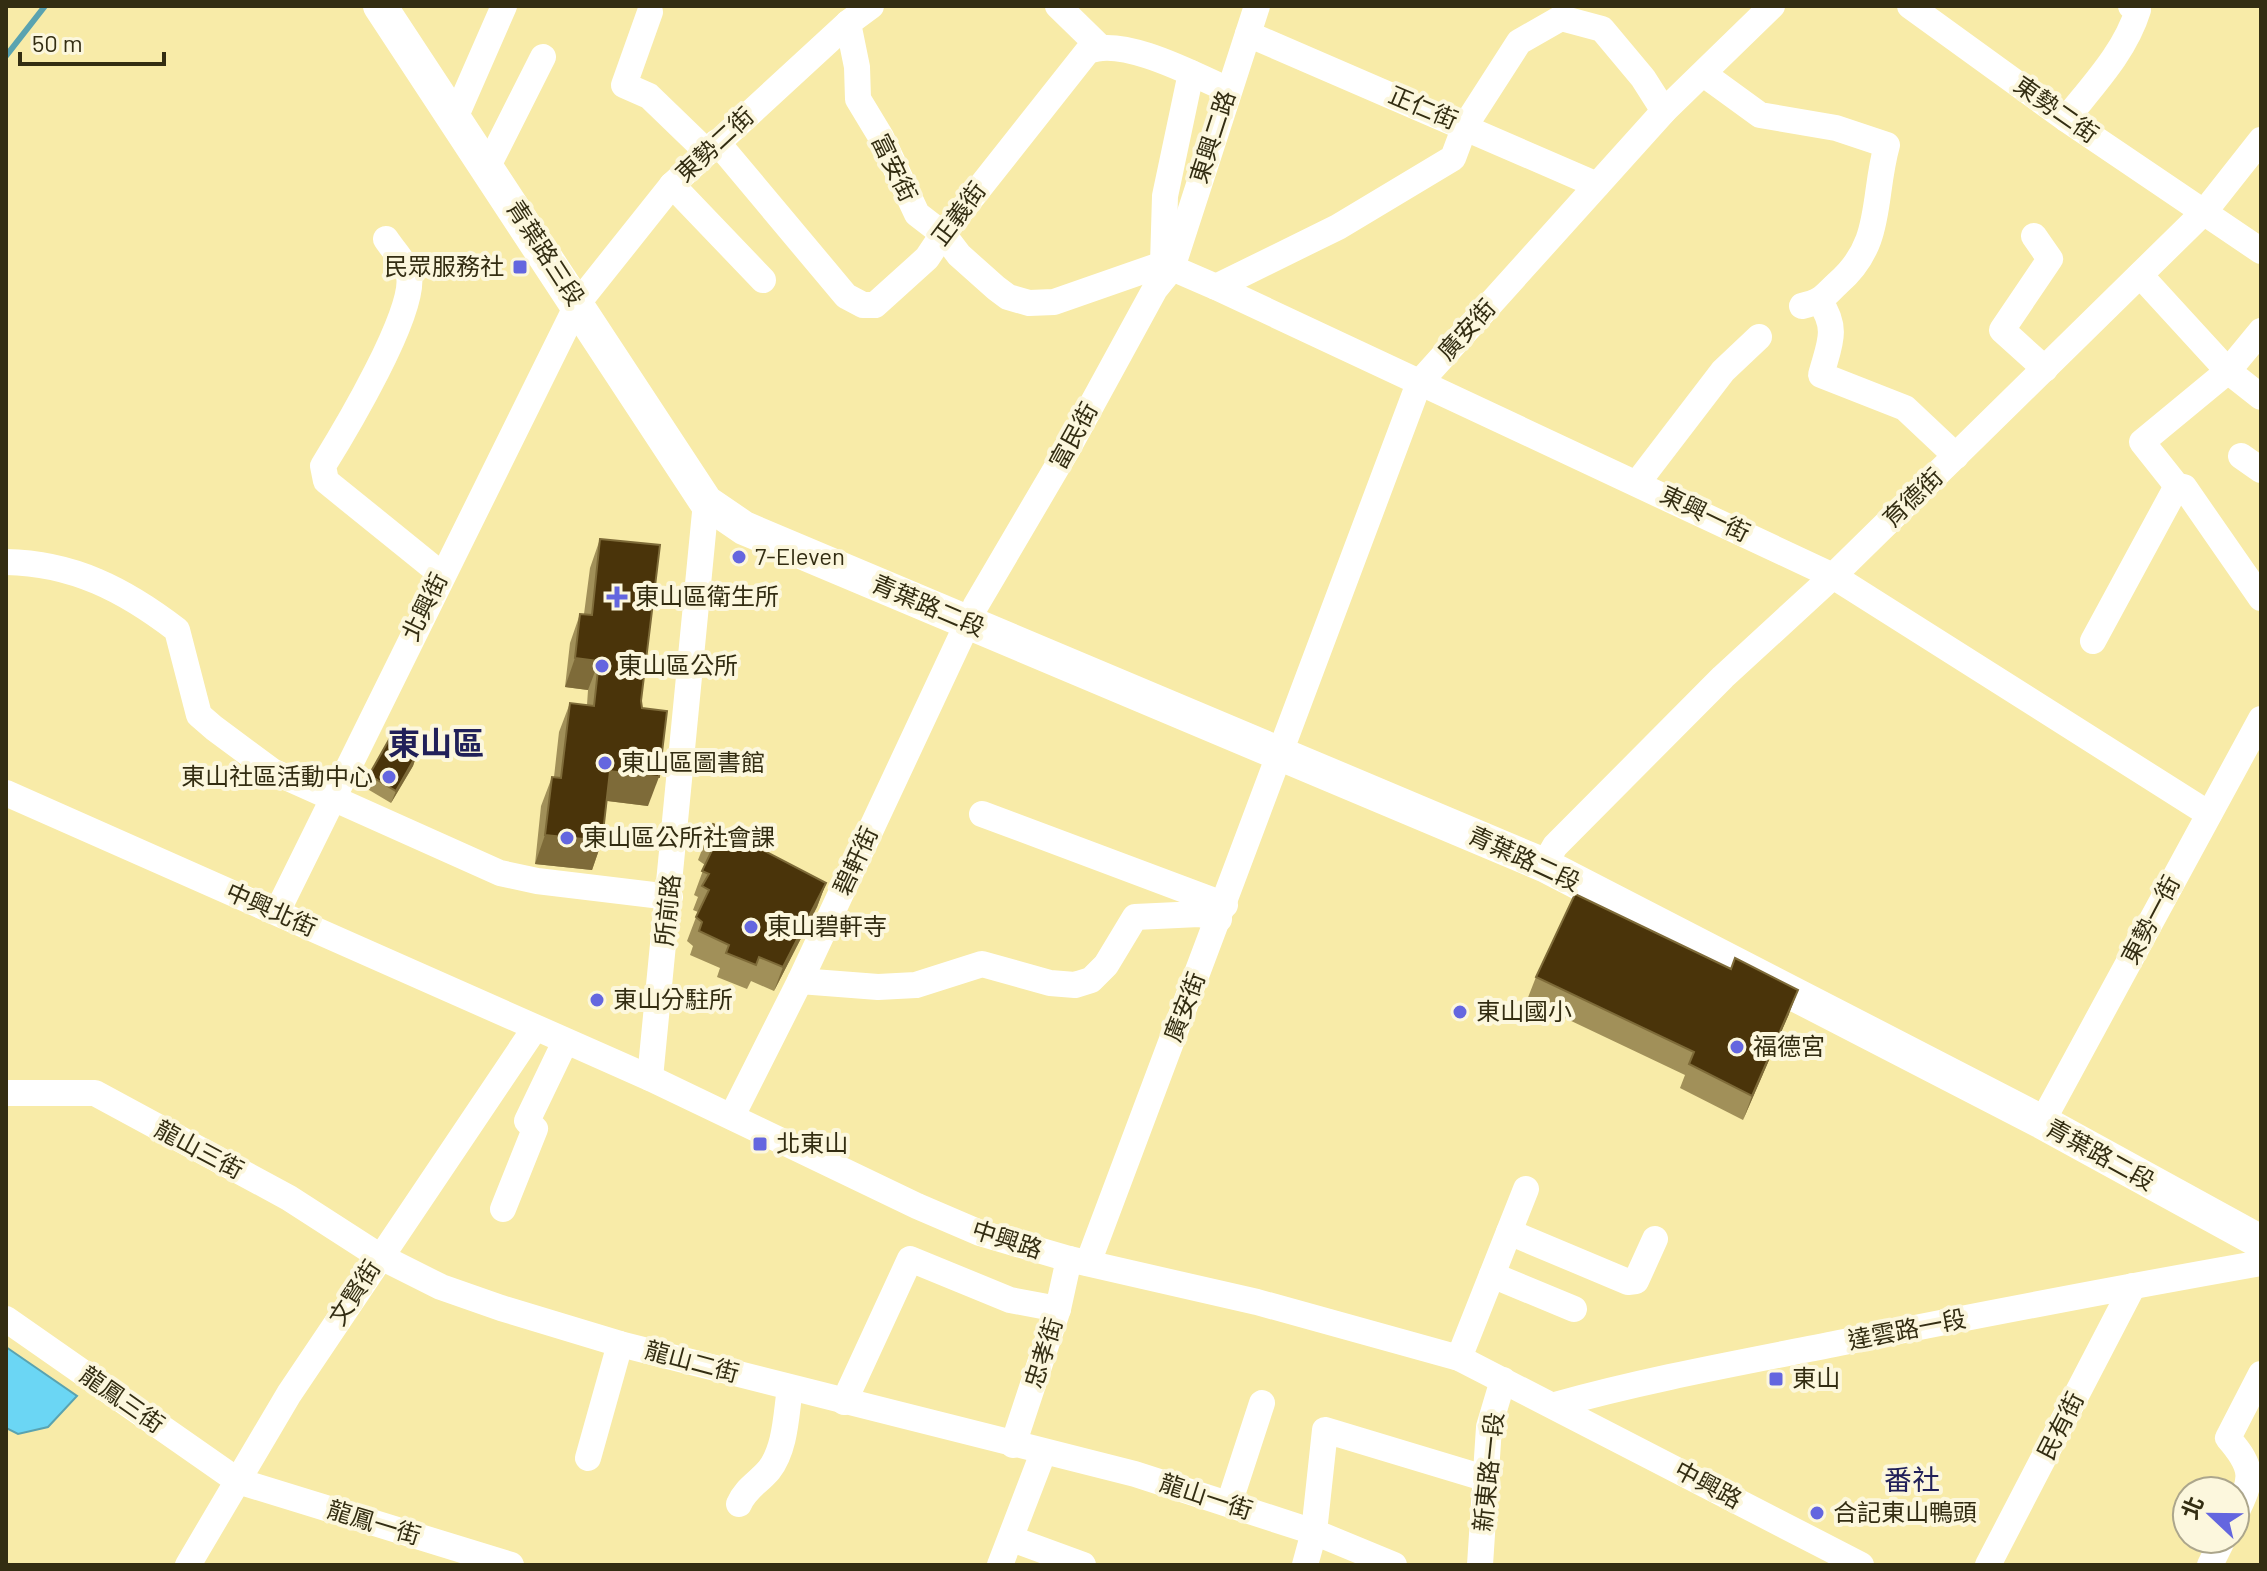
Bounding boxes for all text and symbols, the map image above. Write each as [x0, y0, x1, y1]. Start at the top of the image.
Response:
scale bar [20, 16, 164, 66]
text: 50 m [32, 28, 83, 57]
street label: 東勢二街 [2009, 69, 2104, 148]
street label: 正仁街 [1385, 79, 1462, 134]
street label: 東興二路 [1183, 86, 1240, 187]
street label: 東勢二街 [669, 101, 759, 187]
street label: 富安街 [867, 129, 924, 206]
street label: 正義街 [925, 176, 991, 251]
street label: 青葉路三段 [501, 194, 591, 310]
place label: 民眾服務社 [384, 251, 504, 280]
marker: 民眾服務社 [511, 258, 529, 276]
street label: 廣安街 [1431, 293, 1501, 365]
street label: 富民街 [1043, 397, 1103, 474]
street label: 育德街 [1876, 461, 1948, 532]
street label: 東興一街 [1656, 479, 1755, 547]
place label: 7-Eleven [755, 541, 845, 570]
marker: 7-Eleven [730, 548, 748, 566]
street label: 北興街 [395, 568, 452, 645]
street label: 青葉路二段 [868, 568, 989, 641]
place label: 東山區衛生所 [635, 581, 779, 610]
marker: 東山區衛生所 [606, 586, 628, 608]
place label: 東山區公所 [618, 650, 738, 679]
marker: 東山區公所 [593, 657, 611, 675]
district label: 東山區 [388, 723, 484, 761]
place label: 東山區圖書館 [621, 747, 765, 776]
marker: 東山區圖書館 [596, 754, 614, 772]
place label: 東山社區活動中心 [181, 761, 373, 790]
marker: 東山社區活動中心 [380, 768, 398, 786]
street label: 青葉路二段 [1464, 819, 1585, 896]
place label: 東山區公所社會課 [583, 822, 775, 851]
street label: 碧軒街 [826, 822, 883, 899]
marker: 東山區公所社會課 [558, 829, 576, 847]
street label: 東勢一街 [2114, 870, 2185, 968]
street label: 所前路 [648, 873, 685, 947]
street label: 中興北街 [222, 876, 321, 941]
place label: 東山碧軒寺 [767, 911, 887, 940]
marker: 東山碧軒寺 [742, 918, 760, 936]
street label: 廣安街 [1157, 968, 1210, 1045]
place label: 東山分駐所 [613, 984, 733, 1013]
marker: 東山分駐所 [588, 991, 606, 1009]
place label: 東山國小 [1476, 996, 1572, 1025]
marker: 東山國小 [1451, 1003, 1469, 1021]
place label: 福德宮 [1753, 1031, 1825, 1060]
marker: 福德宮 [1728, 1038, 1746, 1056]
street label: 青葉路二段 [2041, 1112, 2160, 1195]
street label: 龍山三街 [151, 1113, 249, 1184]
place label: 北東山 [776, 1128, 848, 1157]
marker: 北東山 [751, 1135, 769, 1153]
street label: 中興路 [969, 1214, 1046, 1263]
street label: 文賢街 [322, 1254, 386, 1330]
street label: 達雲路一段 [1845, 1303, 1968, 1354]
street label: 忠孝街 [1018, 1314, 1067, 1391]
street label: 龍山二街 [642, 1334, 743, 1387]
street label: 龍鳳三街 [75, 1359, 170, 1438]
place label: 東山 [1792, 1363, 1840, 1392]
marker: 東山 [1767, 1370, 1785, 1388]
street label: 民有街 [2030, 1387, 2089, 1464]
street label: 新東路一段 [1467, 1411, 1508, 1533]
street label: 中興路 [1670, 1454, 1747, 1513]
district label: 番社 [1884, 1462, 1940, 1496]
street label: 龍山一街 [1156, 1467, 1257, 1524]
north arrow [2171, 1475, 2251, 1555]
text: 北 [2175, 1492, 2208, 1522]
street label: 龍鳳一街 [324, 1494, 425, 1549]
place label: 合記東山鴨頭 [1833, 1497, 1977, 1526]
marker: 合記東山鴨頭 [1808, 1504, 1826, 1522]

